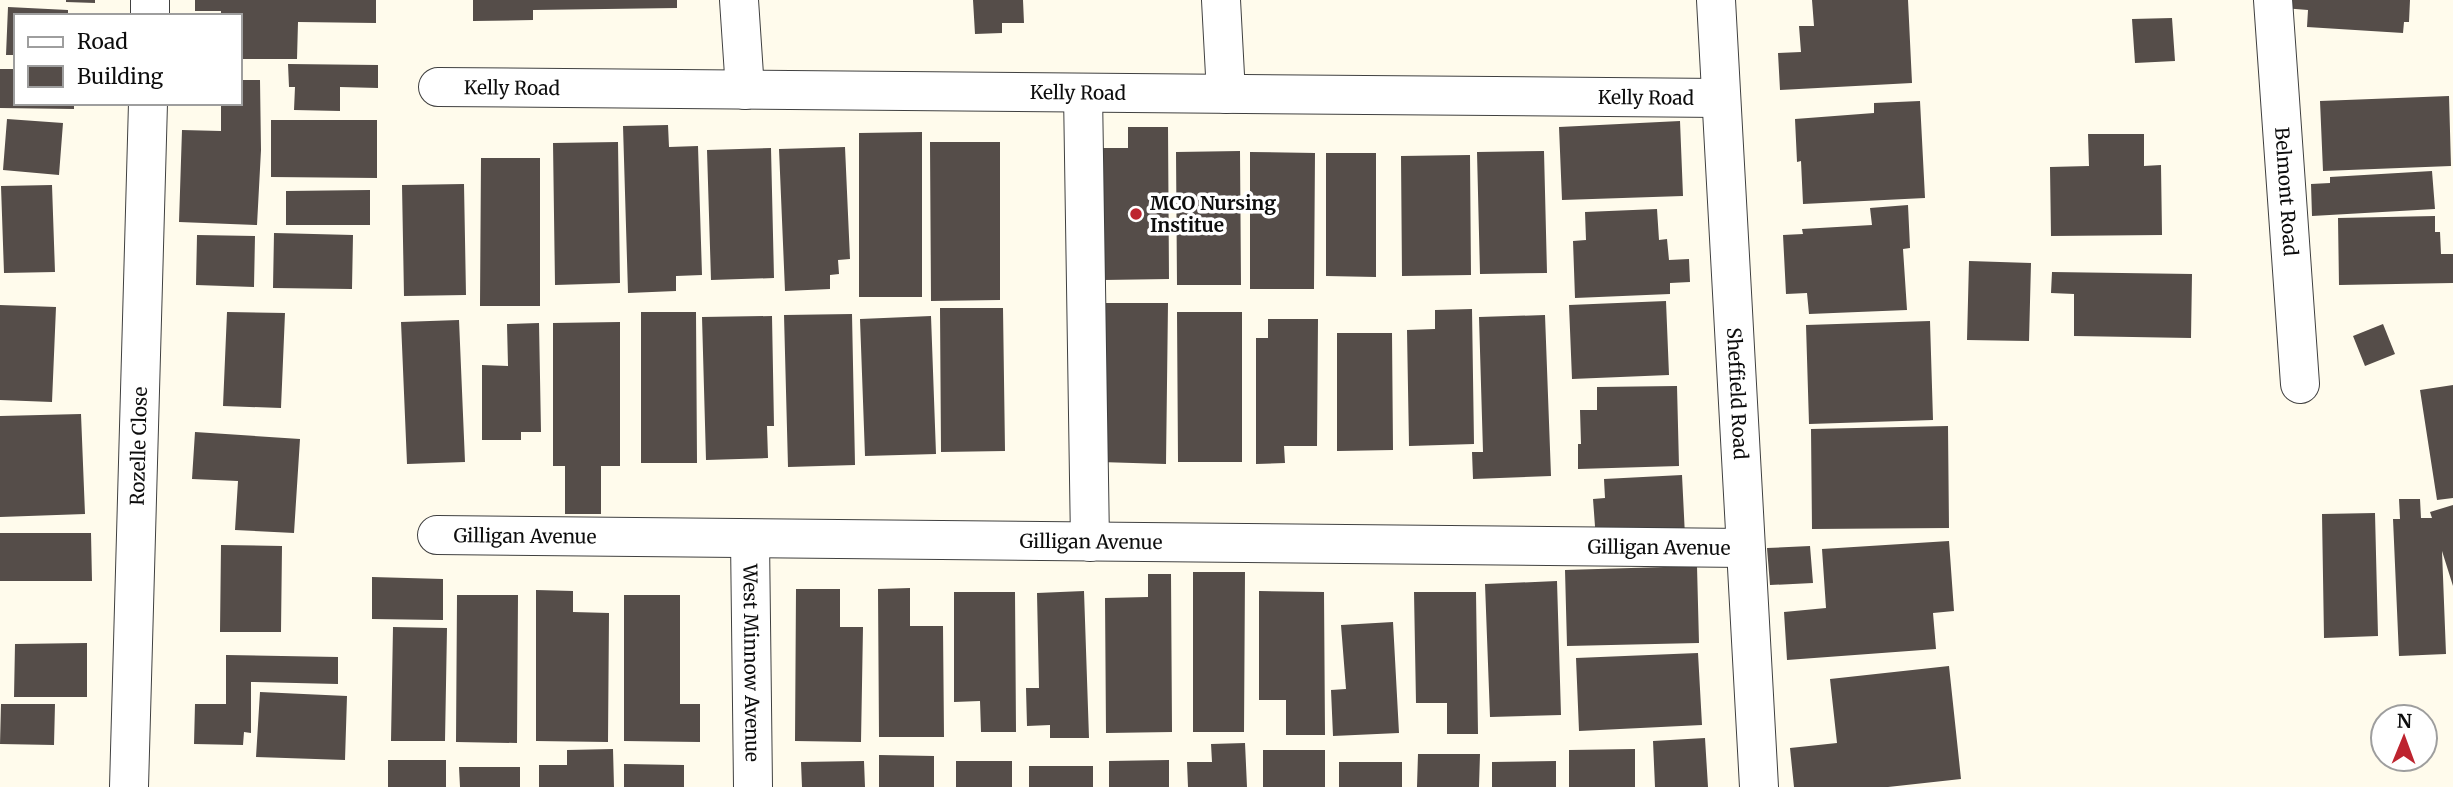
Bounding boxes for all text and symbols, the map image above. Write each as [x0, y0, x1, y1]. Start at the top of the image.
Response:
legend [14, 14, 242, 105]
text: Road [77, 28, 128, 55]
text: Building [77, 63, 164, 90]
street label: Kelly Road [464, 75, 560, 100]
street label: Kelly Road [1030, 80, 1126, 105]
street label: Kelly Road [1598, 85, 1694, 110]
street label: Belmont Road [2270, 126, 2303, 257]
place label: MCO Nursing Institue [1150, 191, 1276, 237]
marker: MCO Nursing Institue [1128, 206, 1144, 222]
street label: Sheffield Road [1722, 327, 1753, 460]
street label: Rozelle Close [125, 386, 152, 506]
street label: Gilligan Avenue [453, 523, 597, 549]
street label: Gilligan Avenue [1019, 529, 1163, 554]
street label: Gilligan Avenue [1587, 534, 1731, 560]
street label: West Minnow Avenue [738, 563, 765, 762]
north arrow [2369, 703, 2439, 773]
text: N [2397, 709, 2412, 733]

